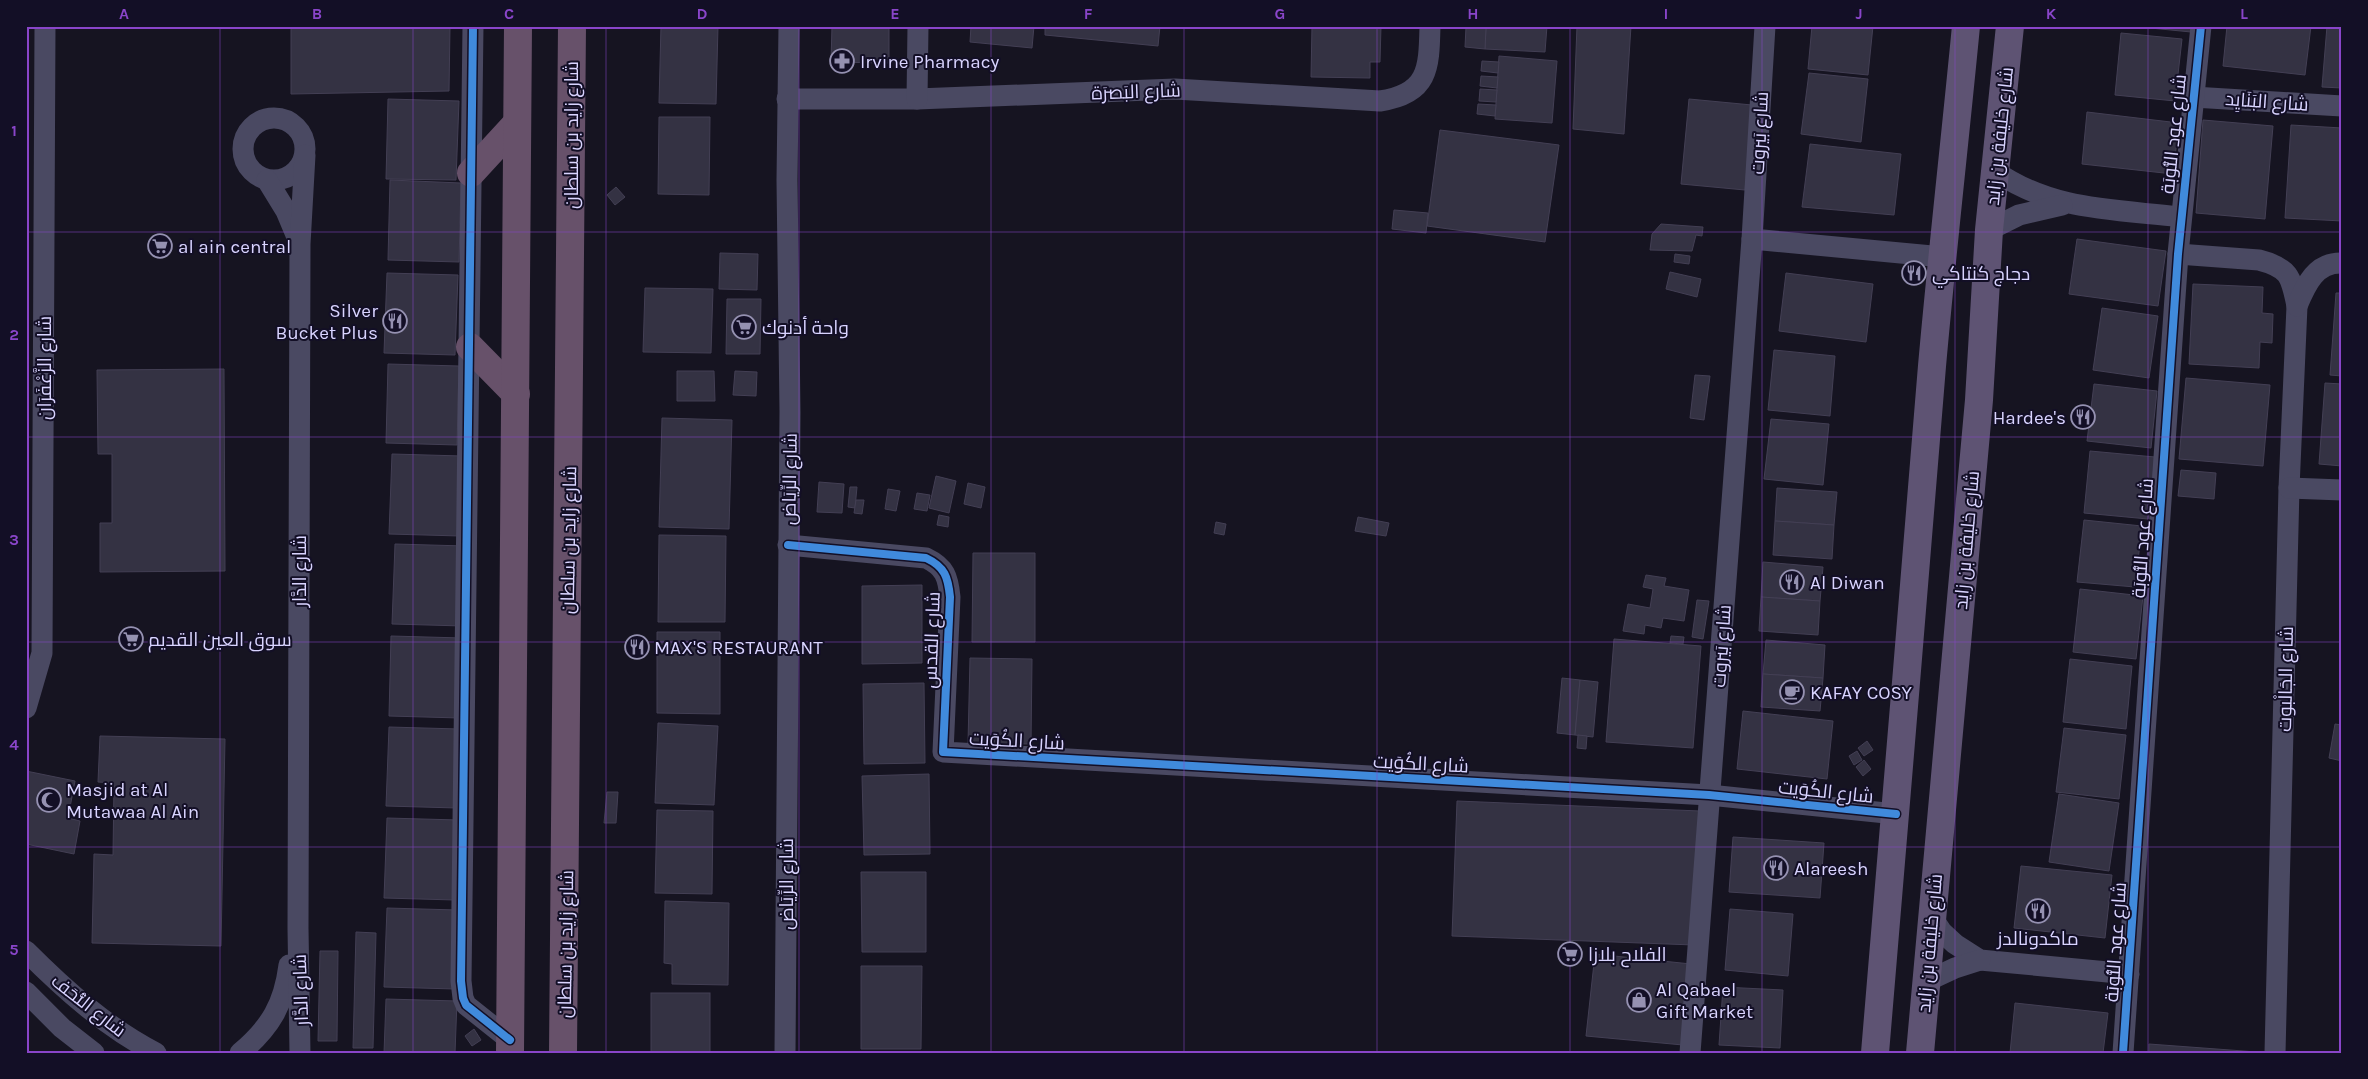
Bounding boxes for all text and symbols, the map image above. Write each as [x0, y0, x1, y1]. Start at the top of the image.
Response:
text: A [119, 4, 129, 23]
text: B [312, 4, 322, 23]
text: C [504, 4, 514, 23]
text: D [697, 4, 708, 23]
text: E [890, 4, 900, 23]
text: F [1084, 4, 1093, 23]
text: G [1275, 4, 1285, 23]
text: H [1467, 4, 1479, 23]
text: I [1664, 4, 1668, 23]
text: J [1855, 4, 1863, 23]
text: K [2046, 4, 2057, 23]
text: L [2240, 4, 2248, 23]
pharmacy icon: Irvine Pharmacy [829, 48, 855, 74]
place label: Irvine Pharmacy [860, 51, 999, 73]
street label: شارع زايد بن سلطان [561, 61, 585, 209]
street label: شارع خليفة بن زايد [1982, 66, 2020, 207]
street label: شارع عود التُّوبَة [2157, 73, 2193, 195]
street label: شارع البَصرَة [1091, 79, 1181, 107]
street label: شارع البَنَايِد [2224, 88, 2309, 118]
street label: شارع بَيروت [1747, 91, 1775, 175]
text: 1 [11, 121, 17, 140]
supermarket icon: al ain central [147, 233, 173, 259]
place label: al ain central [178, 236, 291, 258]
restaurant icon: دجاج كنتاكي [1901, 260, 1927, 286]
place label: دجاج كنتاكي [1932, 263, 2030, 288]
place label: Silver Bucket Plus [275, 300, 378, 344]
restaurant icon: Silver Bucket Plus [382, 308, 408, 334]
supermarket icon: واحة أدنوك [731, 314, 757, 340]
street label: شارع الزَّعْفَرَان [33, 316, 58, 420]
place label: واحة أدنوك [762, 316, 849, 339]
text: 2 [9, 325, 19, 344]
restaurant icon: Hardee's [2070, 404, 2096, 430]
place label: Hardee's [1993, 407, 2066, 429]
street label: شارع الرِّيَاض [778, 433, 804, 525]
street label: شارع زايد بن سلطان [557, 466, 583, 614]
street label: شارع خليفة بن زايد [1950, 470, 1986, 611]
street label: شارع عود التُّوبَة [2128, 477, 2160, 599]
text: 3 [9, 530, 19, 549]
street label: شارع الدَّار [289, 535, 313, 608]
restaurant icon: Al Diwan [1779, 569, 1805, 595]
place label: Al Diwan [1810, 572, 1885, 594]
street label: شارع القدس [919, 591, 947, 689]
street label: شارع بَيروت [1708, 604, 1738, 688]
supermarket icon: سوق العين القديم [118, 626, 144, 652]
street label: شارع الجَالْبوت [2273, 626, 2300, 732]
place label: سوق العين القديم [148, 629, 292, 653]
restaurant icon: MAX'S RESTAURANT [624, 634, 650, 660]
place label: MAX'S RESTAURANT [654, 637, 823, 659]
cafe icon: KAFAY COSY [1779, 679, 1805, 705]
place label: KAFAY COSY [1810, 682, 1913, 704]
street label: شارع الكُوَيت [968, 727, 1065, 756]
text: 4 [9, 735, 19, 754]
street label: شارع الكُوَيت [1372, 750, 1469, 779]
street label: شارع الكُوَيت [1777, 775, 1875, 810]
place label: Masjid at Al Mutawaa Al Ain [66, 779, 199, 823]
mosque icon: Masjid at Al Mutawaa Al Ain [36, 787, 62, 813]
street label: شارع الرِّيَاض [776, 838, 800, 930]
restaurant icon: Alareesh [1763, 855, 1789, 881]
place label: Alareesh [1794, 858, 1869, 880]
street label: شارع زايد بن سلطان [554, 870, 580, 1018]
street label: شارع خليفة بن زايد [1913, 873, 1949, 1014]
street label: شارع عود التُّوبَة [2101, 881, 2133, 1003]
restaurant icon: ماكدونالدز [2025, 898, 2051, 924]
place label: ماكدونالدز [1996, 928, 2079, 950]
text: 5 [9, 940, 19, 959]
supermarket icon: الفلاح بلازا [1557, 941, 1583, 967]
place label: الفلاح بلازا [1588, 944, 1667, 968]
street label: شارع الدَّار [289, 954, 315, 1027]
street label: شارع التُّحَف [45, 970, 130, 1043]
place label: Al Qabael Gift Market [1656, 979, 1753, 1023]
shop icon: Al Qabael Gift Market [1626, 987, 1652, 1013]

